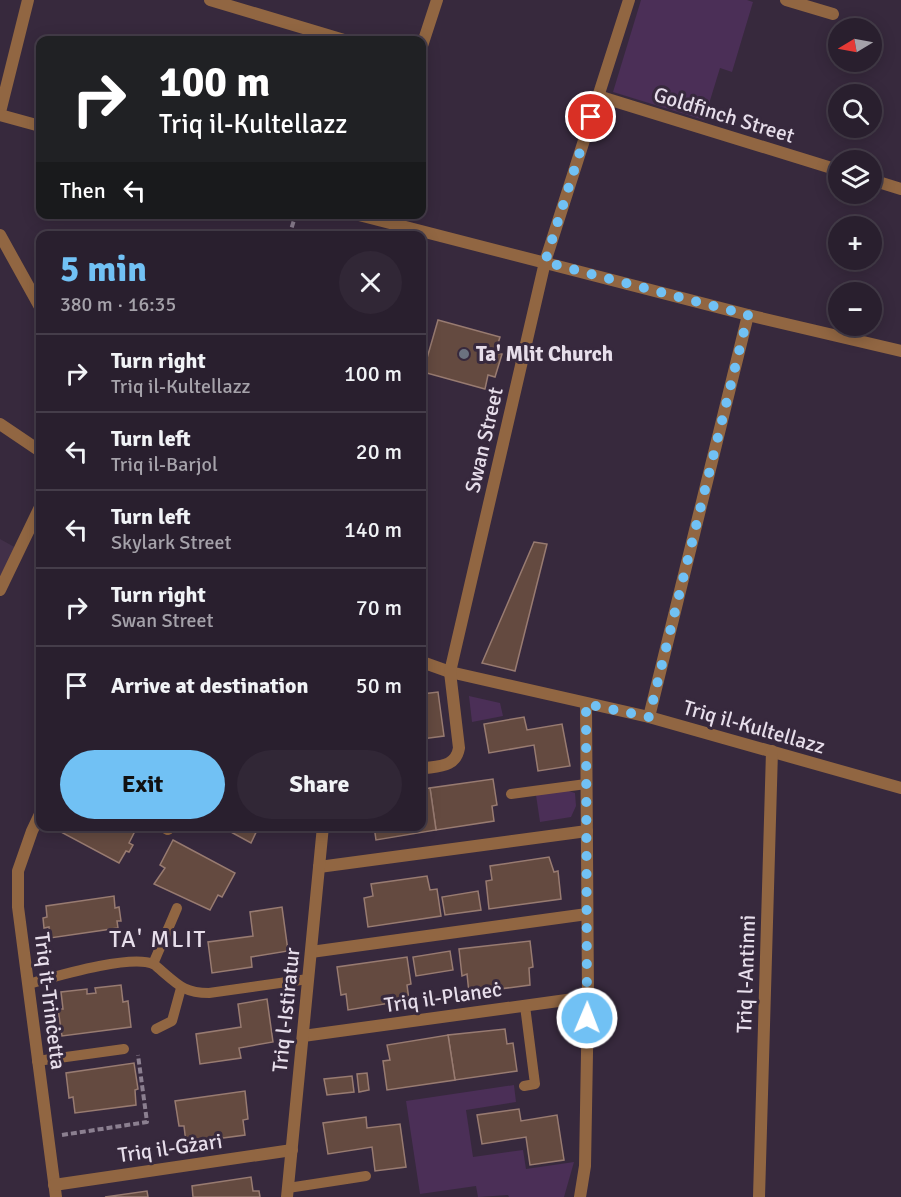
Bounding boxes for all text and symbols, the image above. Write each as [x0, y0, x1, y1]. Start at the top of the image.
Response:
north arrow [828, 18, 882, 72]
map controls [828, 18, 882, 336]
text: 100 m [159, 57, 270, 108]
icon: right [60, 60, 138, 138]
street label: Goldfinch Street [650, 81, 798, 149]
button: search [828, 84, 882, 138]
pin [565, 91, 616, 142]
icon: arrive [574, 100, 607, 133]
text: Triq il-Kultellazz [159, 108, 347, 141]
button: layers [828, 150, 882, 204]
icon: left [118, 174, 151, 207]
text: Then [60, 177, 106, 204]
button: + [828, 216, 882, 270]
text: 5 min [60, 247, 147, 292]
button: close [339, 251, 402, 314]
button: − [828, 282, 882, 336]
text: 380 m · 16:35 [60, 292, 176, 317]
place label: Ta' Mlit Church [476, 341, 613, 367]
text: Turn right [111, 347, 206, 374]
marker: Ta' Mlit Church [457, 347, 471, 361]
icon: right [60, 357, 93, 390]
text: 100 m [344, 360, 402, 387]
text: Triq il-Kultellazz [111, 374, 251, 399]
street label: Swan Street [459, 385, 509, 495]
text: Turn left [111, 425, 191, 452]
icon: left [60, 435, 93, 468]
text: 20 m [356, 438, 402, 465]
text: Triq il-Barjol [111, 452, 218, 477]
text: Turn left [111, 503, 191, 530]
icon: left [60, 513, 93, 546]
text: 140 m [344, 516, 402, 543]
text: Skylark Street [111, 530, 231, 555]
text: Turn right [111, 581, 206, 608]
icon: right [60, 591, 93, 624]
text: 70 m [356, 594, 402, 621]
text: Swan Street [111, 608, 214, 633]
icon: arrive [60, 669, 93, 702]
text: Arrive at destination [111, 672, 308, 699]
text: 50 m [356, 672, 402, 699]
street label: Triq il-Kultellazz [680, 694, 828, 760]
button: Exit [60, 750, 225, 819]
button: Share [237, 750, 402, 819]
street label: Triq l-Antinni [731, 914, 761, 1034]
district label: TA' MLIT [109, 924, 207, 954]
street label: Triq it-Trinċetta [29, 931, 71, 1071]
street label: Triq l-Istiratur [267, 946, 306, 1074]
street label: Triq il-Planeċ [383, 976, 504, 1018]
position arrow [555, 986, 619, 1050]
street label: Triq il-Gżari [116, 1128, 224, 1168]

